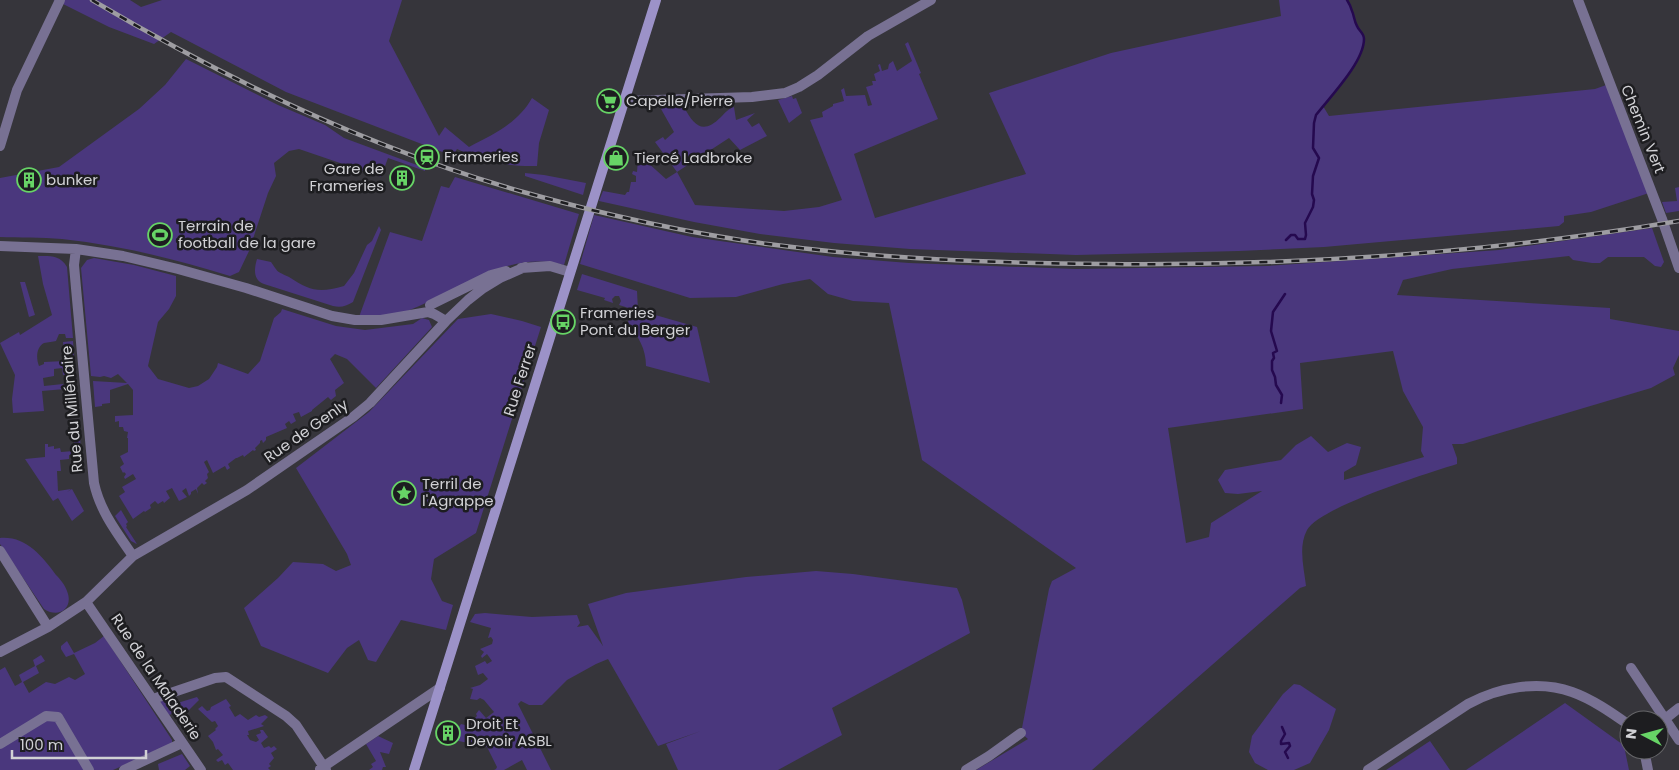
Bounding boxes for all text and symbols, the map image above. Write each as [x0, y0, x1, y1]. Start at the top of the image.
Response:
street label: Chemin Vert [1616, 81, 1671, 176]
supermarket icon: Capelle/Pierre [596, 88, 622, 114]
place label: Capelle/Pierre [626, 90, 733, 111]
station icon: Frameries [414, 144, 440, 170]
shop icon: Tiercé Ladbroke [603, 145, 629, 171]
place label: Frameries [444, 146, 519, 167]
place label: Tiercé Ladbroke [634, 147, 752, 168]
place label: Gare de Frameries [310, 158, 384, 196]
building icon: Gare de Frameries [389, 165, 415, 191]
building icon: bunker [16, 167, 42, 193]
place label: bunker [46, 169, 98, 190]
place label: Terrain de football de la gare [178, 215, 316, 253]
sports icon: Terrain de football de la gare [147, 222, 173, 248]
place label: Frameries Pont du Berger [580, 302, 691, 340]
bus stop icon: Frameries Pont du Berger [550, 309, 576, 335]
street label: Rue Ferrer [498, 341, 541, 419]
street label: Rue du Millénaire [55, 345, 88, 473]
street label: Rue de Genly [259, 394, 352, 467]
place label: Terril de l'Agrappe [422, 473, 494, 511]
place icon: Terril de l'Agrappe [391, 480, 417, 506]
street label: Rue de la Maladerie [106, 609, 207, 744]
north arrow [1619, 710, 1669, 760]
place label: Droit Et Devoir ASBL [466, 713, 552, 751]
building icon: Droit Et Devoir ASBL [435, 720, 461, 746]
text: N [1621, 727, 1642, 740]
scale bar [12, 728, 146, 760]
text: 100 m [20, 734, 63, 755]

